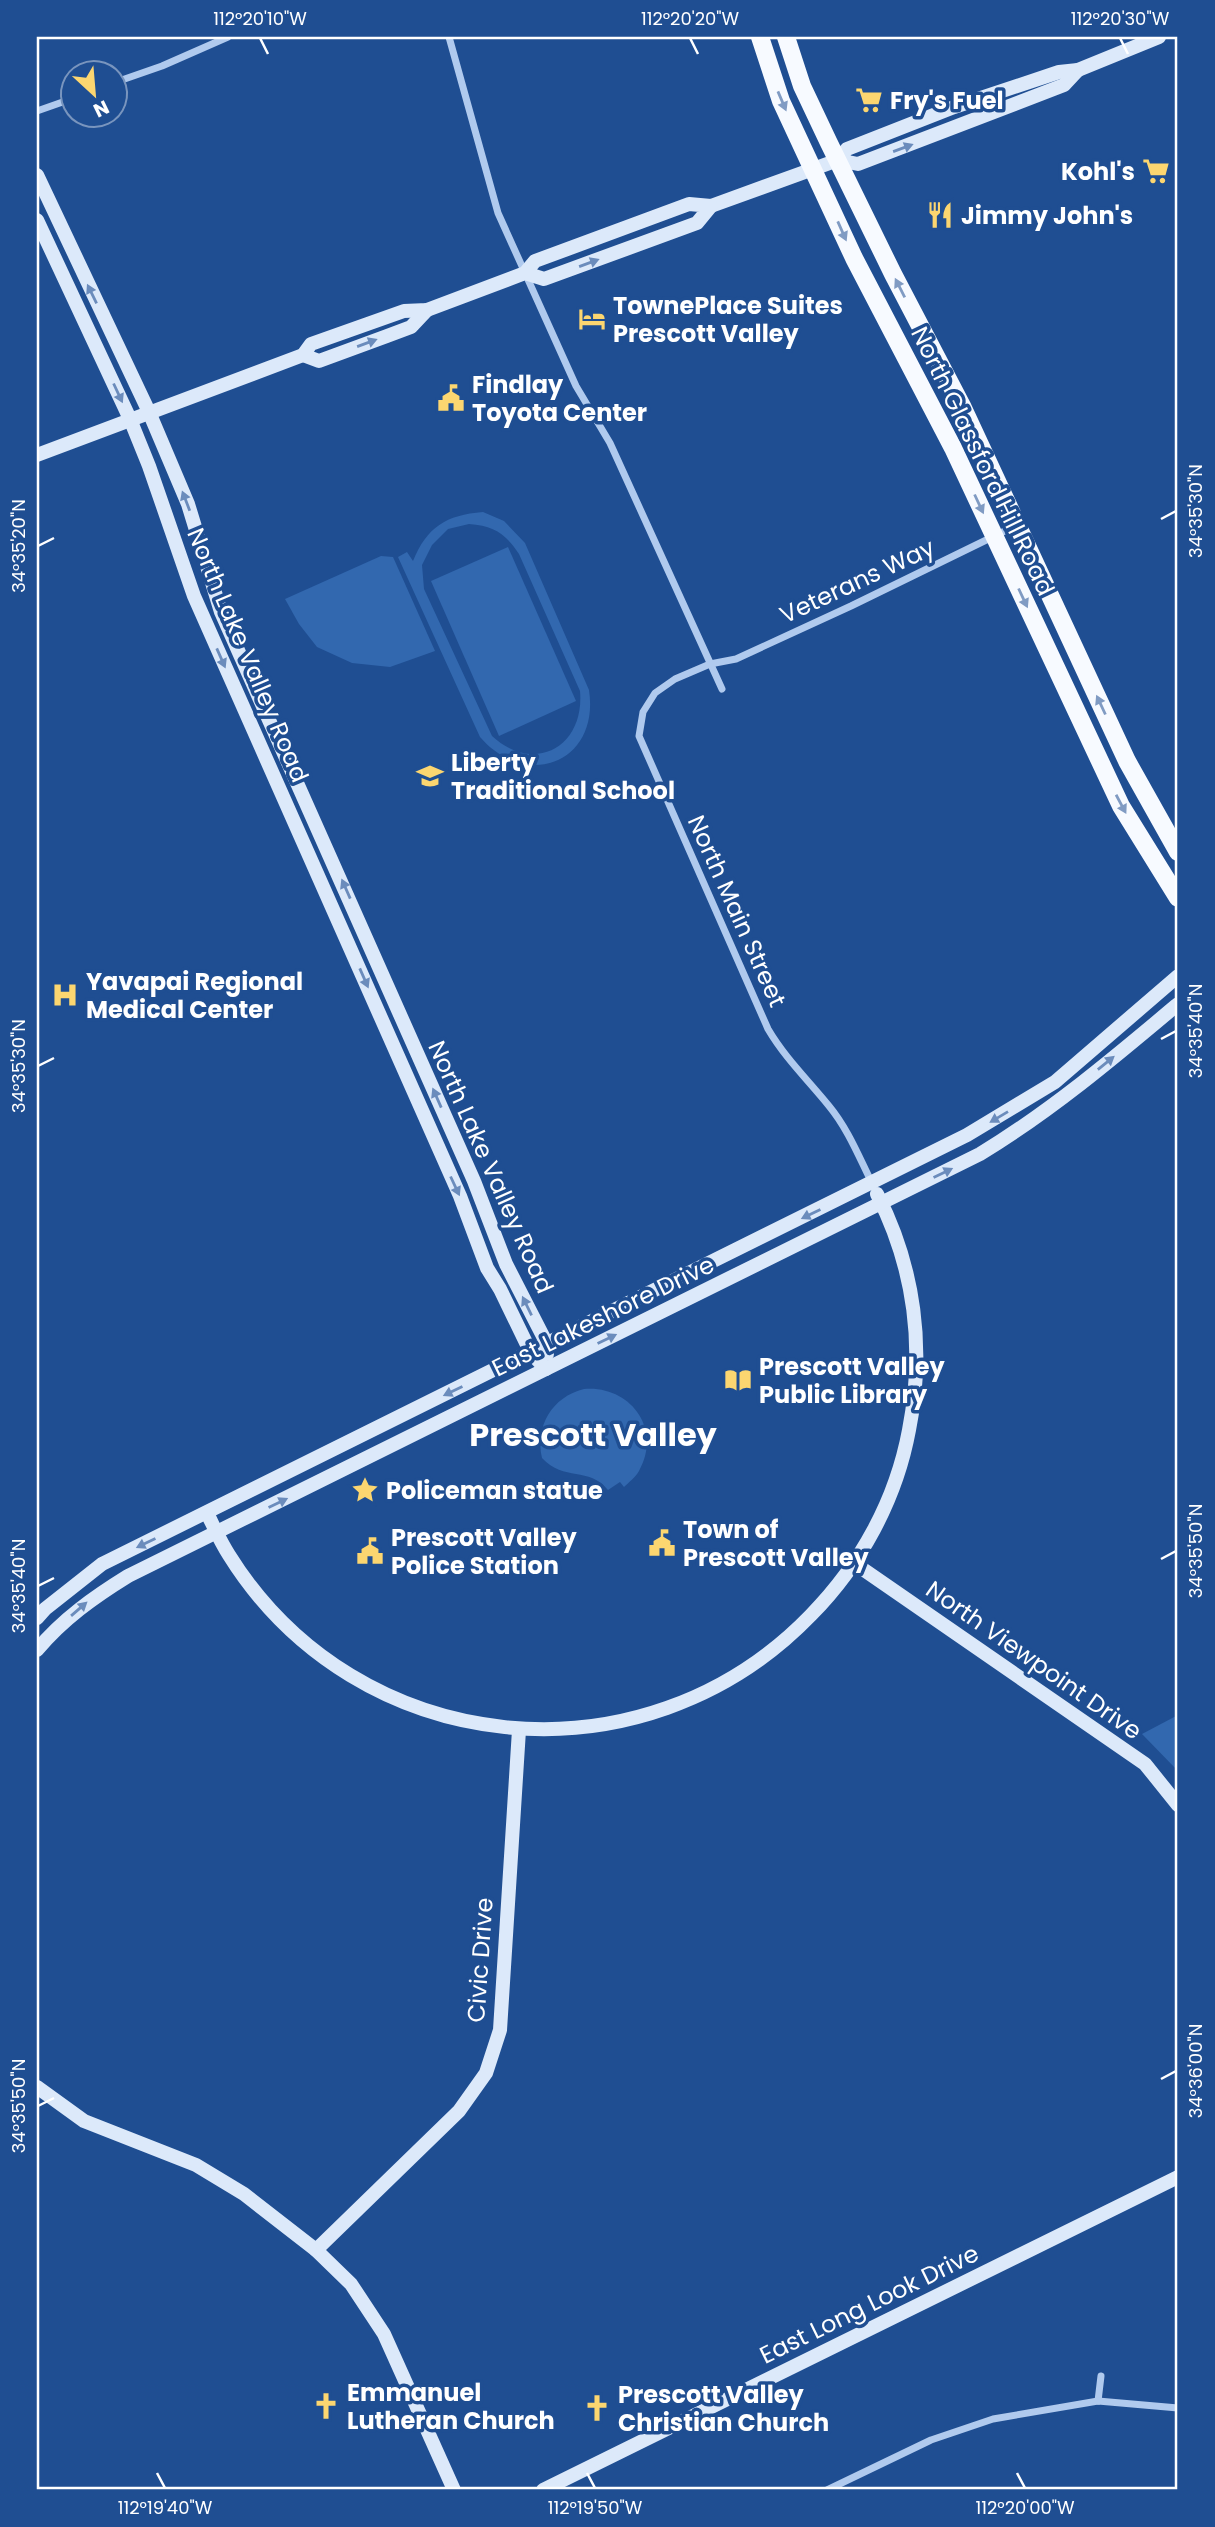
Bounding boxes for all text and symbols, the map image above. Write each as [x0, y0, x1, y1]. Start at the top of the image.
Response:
text: 112°20'10"W [213, 6, 307, 31]
text: 112°20'20"W [641, 6, 740, 31]
text: 112°20'30"W [1071, 6, 1170, 31]
north arrow [60, 60, 130, 130]
place label: Fry's Fuel [890, 84, 1004, 117]
supermarket icon: Fry's Fuel [854, 85, 884, 115]
one-way arrow [777, 91, 788, 112]
text: N [89, 94, 114, 124]
one-way arrow [892, 142, 913, 153]
place label: Kohl's [1061, 155, 1135, 188]
supermarket icon: Kohl's [1141, 156, 1171, 186]
place label: Jimmy John's [961, 199, 1133, 232]
restaurant icon: Jimmy John's [925, 200, 955, 230]
one-way arrow [836, 221, 848, 241]
one-way arrow [579, 257, 600, 268]
one-way arrow [895, 278, 906, 298]
one-way arrow [87, 284, 98, 304]
place label: TownePlace Suites Prescott Valley [613, 289, 843, 350]
hotel icon: TownePlace Suites Prescott Valley [577, 304, 607, 334]
street label: North Glassford Hill Road [903, 321, 1063, 601]
one-way arrow [357, 338, 378, 349]
place label: Findlay Toyota Center [472, 368, 647, 429]
one-way arrow [112, 383, 123, 403]
public building icon: Findlay Toyota Center [436, 383, 466, 413]
text: 34°35'30"N [1183, 464, 1208, 558]
one-way arrow [180, 490, 191, 511]
one-way arrow [973, 494, 985, 514]
text: 34°35'20"N [6, 499, 31, 593]
street label: North Lake Valley Road [179, 523, 317, 787]
street label: Veterans Way [774, 530, 940, 631]
one-way arrow [1018, 588, 1029, 609]
one-way arrow [215, 648, 227, 668]
one-way arrow [1095, 695, 1106, 716]
place label: Liberty Traditional School [451, 746, 675, 807]
school or university icon: Liberty Traditional School [415, 761, 445, 791]
one-way arrow [1115, 794, 1126, 814]
street label: North Main Street [680, 810, 794, 1012]
one-way arrow [340, 879, 352, 899]
place label: Yavapai Regional Medical Center [86, 965, 303, 1026]
one-way arrow [358, 968, 370, 988]
hospital icon: Yavapai Regional Medical Center [50, 980, 80, 1010]
text: 34°35'40"N [1183, 984, 1208, 1078]
text: 34°35'30"N [6, 1019, 31, 1113]
street label: North Lake Valley Road [420, 1035, 562, 1299]
one-way arrow [1098, 1056, 1115, 1071]
one-way arrow [431, 1087, 442, 1108]
one-way arrow [990, 1110, 1009, 1123]
one-way arrow [933, 1167, 953, 1179]
one-way arrow [449, 1176, 461, 1196]
one-way arrow [801, 1209, 821, 1220]
street label: East Lakeshore Drive [486, 1248, 720, 1384]
one-way arrow [522, 1296, 533, 1316]
one-way arrow [597, 1334, 617, 1345]
place label: Prescott Valley Public Library [759, 1350, 946, 1411]
library icon: Prescott Valley Public Library [723, 1365, 753, 1395]
one-way arrow [443, 1385, 463, 1396]
district label: Prescott Valley [469, 1412, 718, 1457]
place label: Policeman statue [386, 1474, 603, 1507]
place icon: Policeman statue [350, 1475, 380, 1505]
one-way arrow [268, 1497, 288, 1508]
text: 34°35'50"N [1183, 1504, 1208, 1598]
place label: Town of Prescott Valley [683, 1513, 870, 1574]
place label: Prescott Valley Police Station [391, 1521, 578, 1582]
public building icon: Town of Prescott Valley [647, 1528, 677, 1558]
public building icon: Prescott Valley Police Station [355, 1536, 385, 1566]
one-way arrow [136, 1537, 156, 1548]
text: 34°35'40"N [6, 1539, 31, 1633]
street label: North Viewpoint Drive [919, 1573, 1149, 1747]
one-way arrow [70, 1601, 88, 1617]
street label: Civic Drive [459, 1897, 501, 2023]
text: 34°36'00"N [1183, 2024, 1208, 2118]
text: 34°35'50"N [6, 2059, 31, 2153]
street label: East Long Look Drive [754, 2237, 984, 2371]
place label: Emmanuel Lutheran Church [347, 2376, 555, 2437]
place label: Prescott Valley Christian Church [618, 2378, 829, 2439]
church icon: Emmanuel Lutheran Church [311, 2391, 341, 2421]
church icon: Prescott Valley Christian Church [582, 2393, 612, 2423]
text: 112°19'40"W [118, 2495, 213, 2520]
text: 112°19'50"W [548, 2495, 643, 2520]
text: 112°20'00"W [975, 2495, 1075, 2520]

